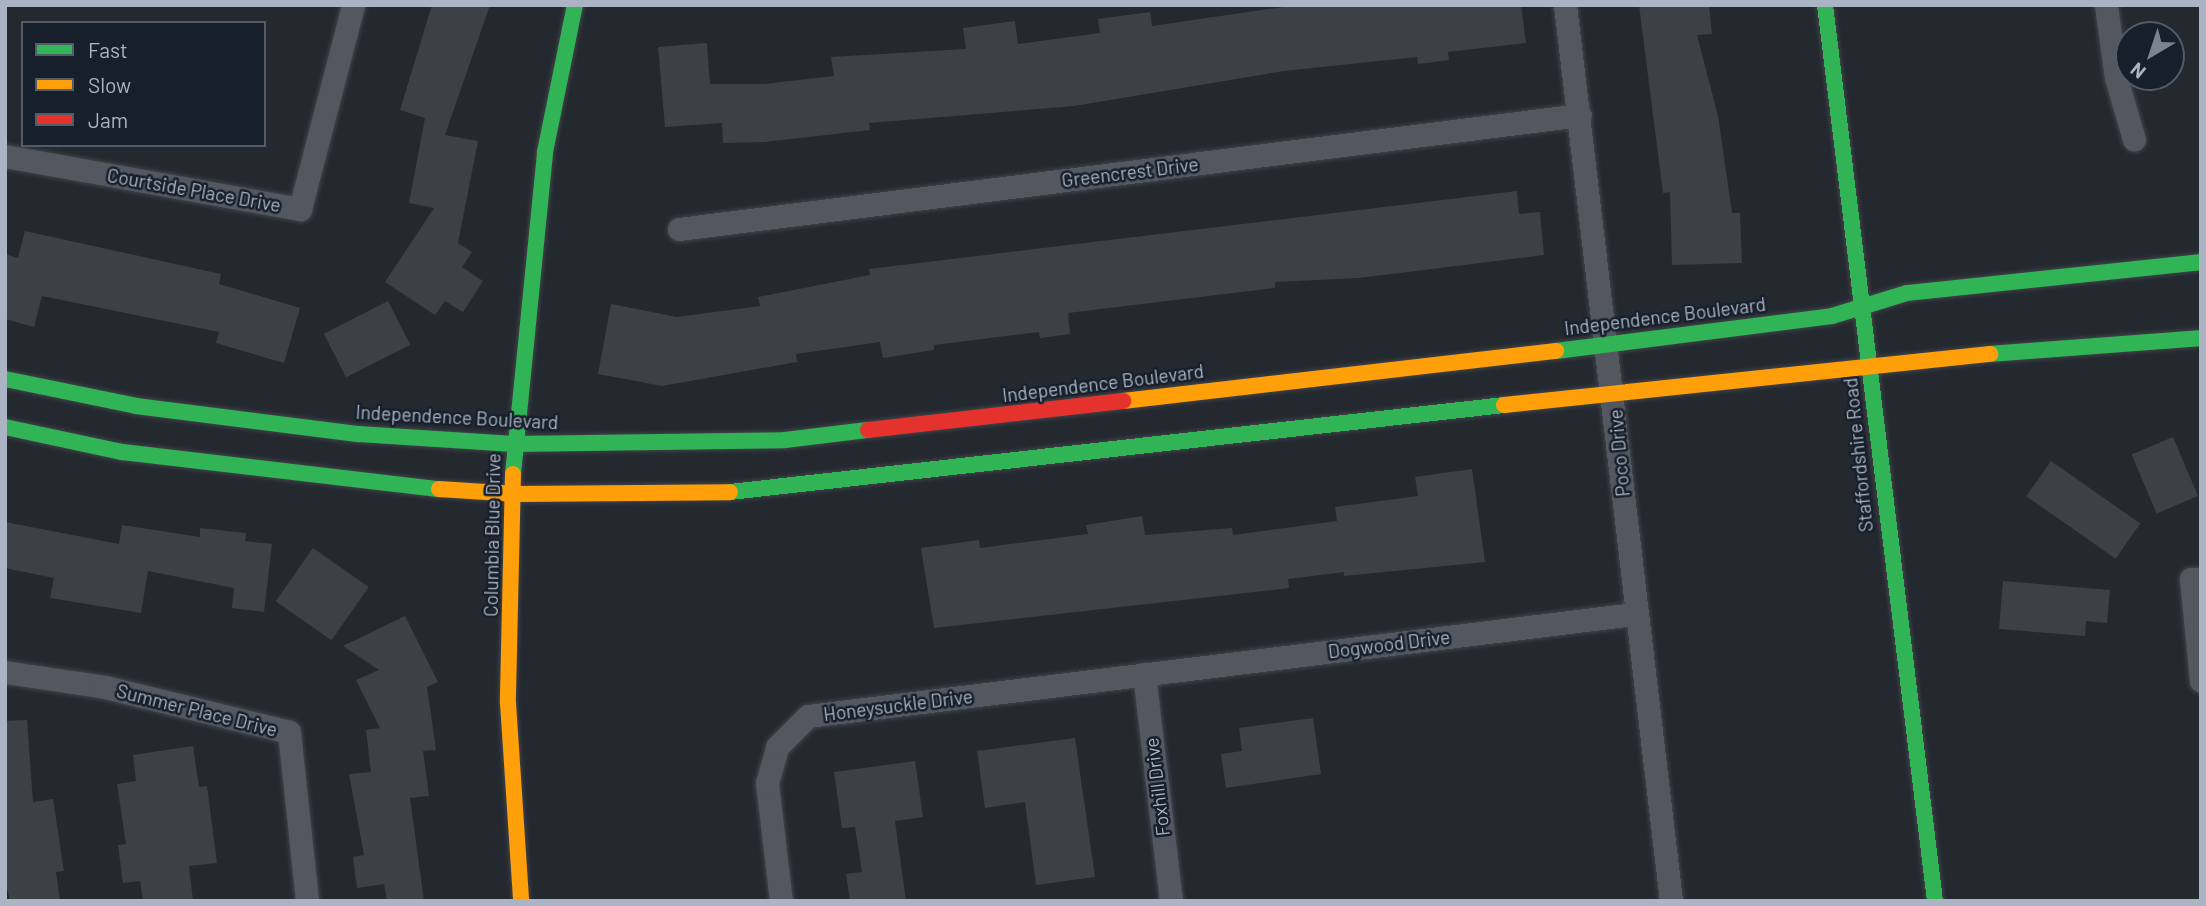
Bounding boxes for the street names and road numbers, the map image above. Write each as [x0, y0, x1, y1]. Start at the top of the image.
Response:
street label: Greencrest Drive [1060, 152, 1200, 192]
street label: Courtside Place Drive [105, 164, 283, 216]
street label: Independence Boulevard [1563, 292, 1767, 340]
street label: Independence Boulevard [1001, 359, 1205, 407]
street label: Staffordshire Road [1839, 377, 1877, 533]
street label: Independence Boulevard [355, 400, 559, 434]
street label: Poco Drive [1604, 408, 1634, 498]
street label: Columbia Blue Drive [479, 453, 505, 617]
street label: Dogwood Drive [1327, 625, 1451, 663]
street label: Summer Place Drive [114, 679, 280, 741]
street label: Honeysuckle Drive [822, 685, 974, 725]
street label: Foxhill Drive [1140, 736, 1174, 838]

